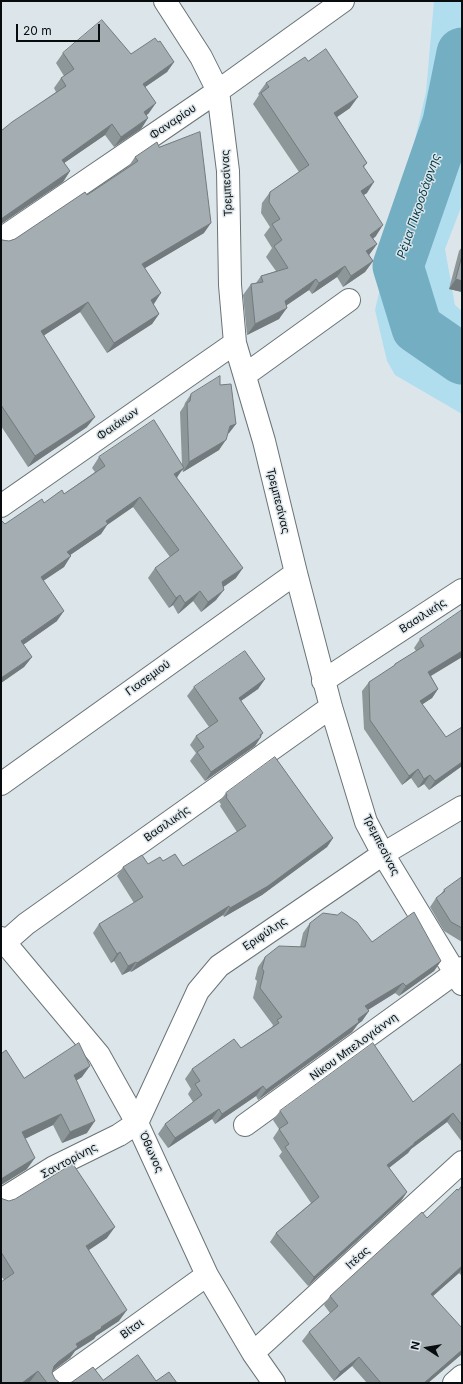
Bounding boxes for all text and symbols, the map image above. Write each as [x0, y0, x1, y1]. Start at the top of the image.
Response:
scale bar [18, 16, 102, 42]
text: 20 m [23, 23, 52, 38]
street label: Φαναρίου [147, 102, 199, 142]
street label: Τρεμπεσίνας [219, 149, 235, 217]
water label: Ρέμα Πικροδάφνης [394, 152, 444, 260]
street label: Φαιάκων [94, 405, 142, 443]
street label: Τρεμπεσίνας [264, 467, 292, 535]
street label: Βασιλικής [397, 596, 449, 636]
street label: Γιασεμιού [123, 657, 173, 699]
street label: Βασιλικής [141, 803, 193, 845]
street label: Τρεμπεσίνας [360, 812, 402, 878]
street label: Εριφύλης [240, 914, 290, 954]
street label: Νίκου Μπελογιάννη [307, 1011, 401, 1083]
street label: Όθωνος [136, 1129, 166, 1175]
street label: Σαντορίνης [39, 1141, 99, 1181]
street label: Ιτέας [343, 1244, 373, 1272]
street label: Βίτσι [118, 1316, 146, 1342]
north arrow [407, 1328, 447, 1368]
text: N [408, 1340, 423, 1351]

